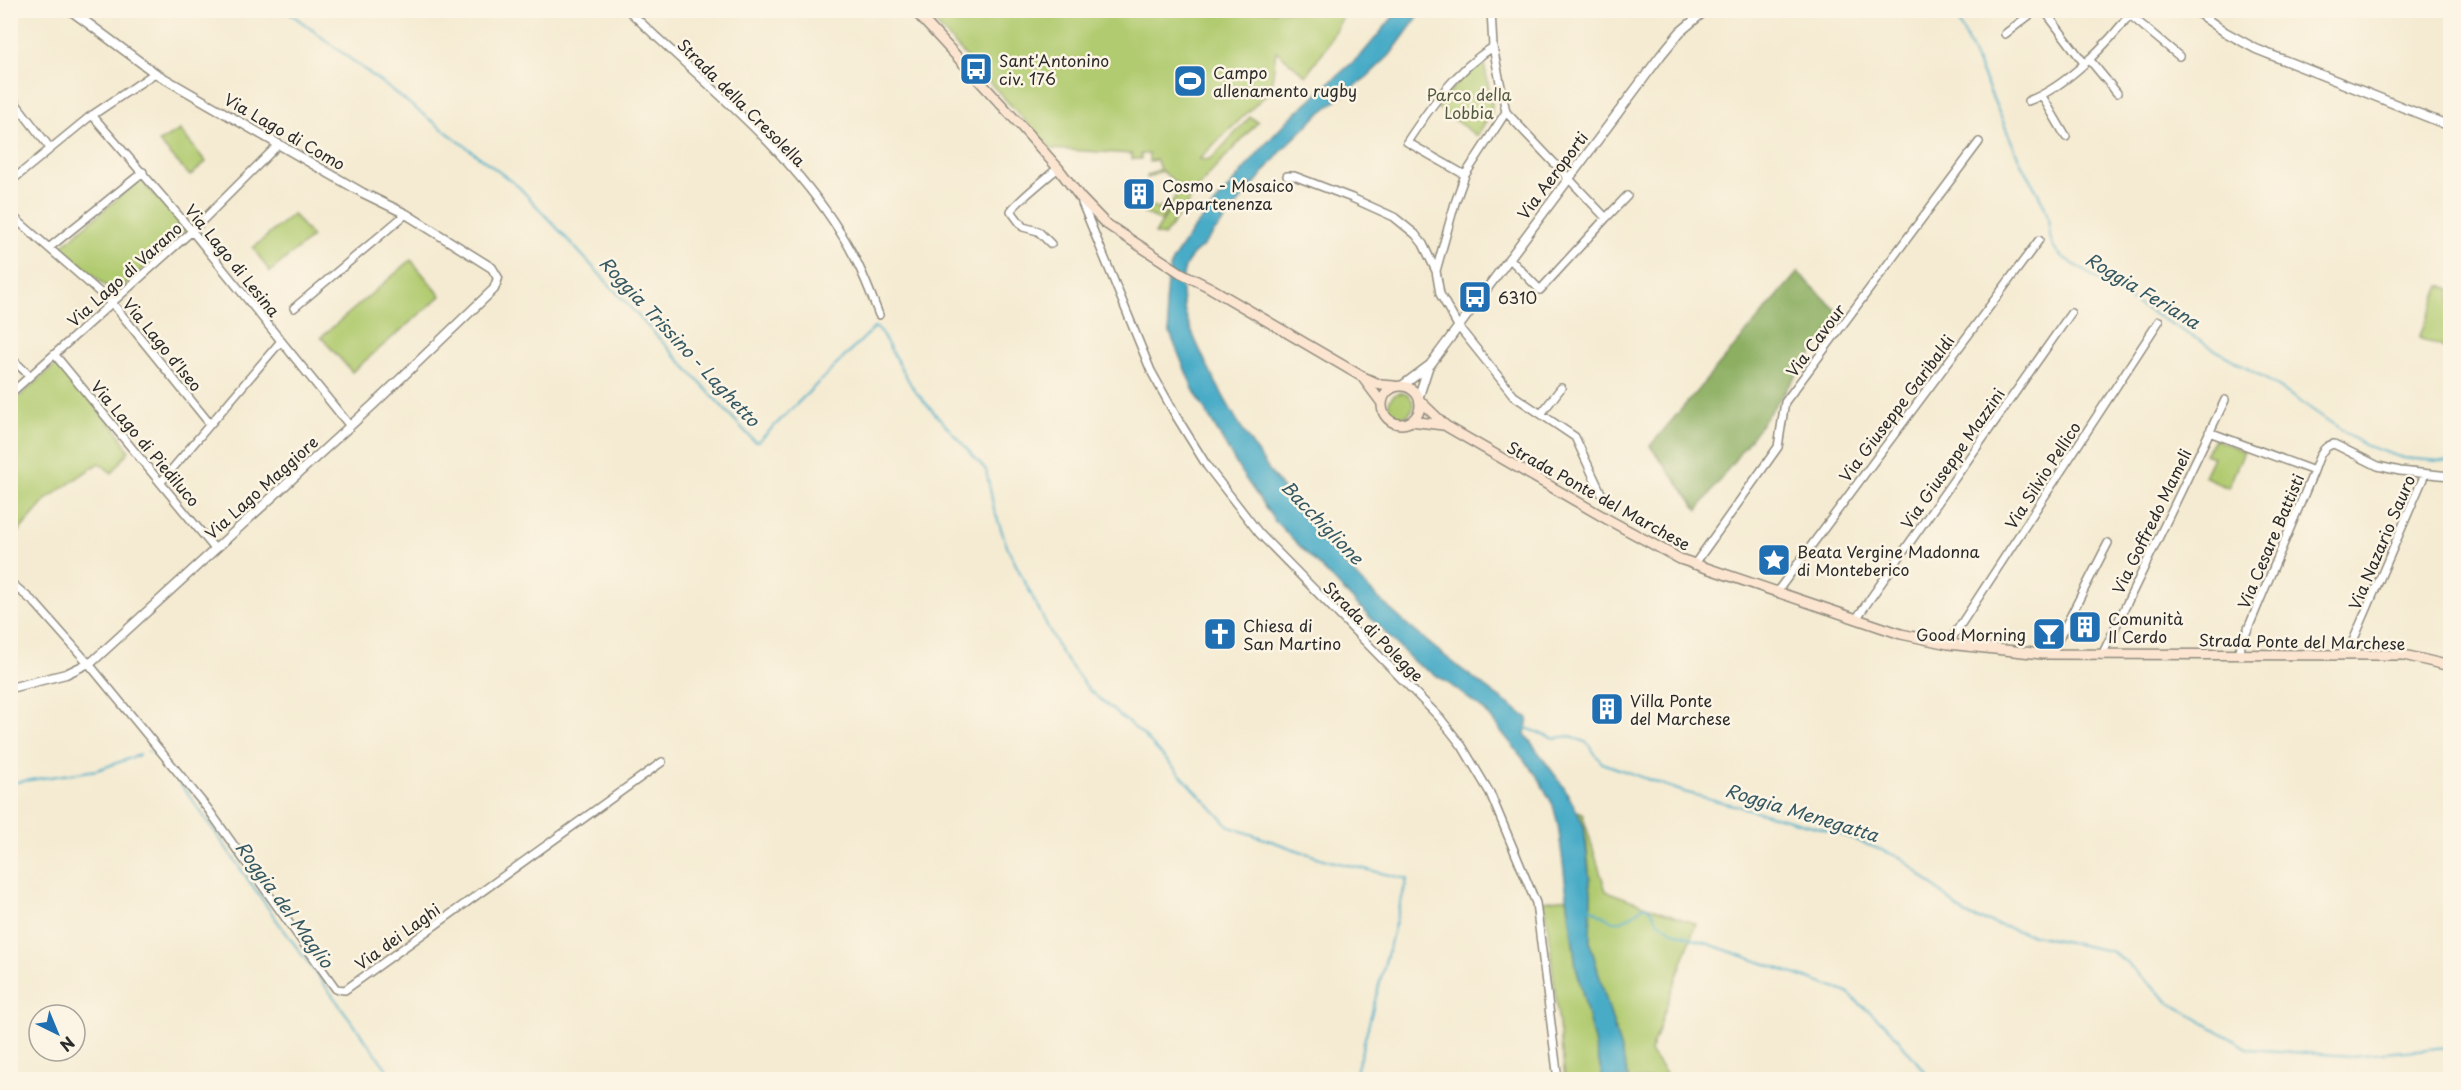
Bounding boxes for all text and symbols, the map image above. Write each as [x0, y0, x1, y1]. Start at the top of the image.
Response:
street label: Strada della Cresolella [673, 33, 811, 171]
place label: Sant'Antonino civ. 176 [999, 48, 1109, 90]
bus stop icon: Sant'Antonino civ. 176 [958, 51, 994, 87]
place label: Campo allenamento rugby [1213, 60, 1357, 102]
sports icon: Campo allenamento rugby [1172, 63, 1208, 99]
park label: Parco della Lobbia [1426, 82, 1512, 124]
street label: Via Lago di Como [220, 87, 350, 175]
street label: Via Aeroporti [1511, 126, 1593, 224]
place label: Cosmo - Mosaico Appartenenza [1162, 173, 1294, 215]
building icon: Cosmo - Mosaico Appartenenza [1121, 176, 1157, 212]
street label: Via Lago di Lesina [180, 198, 286, 322]
street label: Via Lago di Varano [61, 216, 187, 332]
water label: Roggia Feriana [2081, 245, 2207, 336]
water label: Roggia Trissino - Laghetto [594, 250, 767, 433]
bus stop icon: 6310 [1457, 279, 1493, 315]
place label: 6310 [1498, 285, 1537, 309]
street label: Via Lago d'Iseo [118, 292, 208, 396]
street label: Via Cavour [1780, 298, 1851, 382]
street label: Via Giuseppe Garibaldi [1833, 329, 1959, 487]
street label: Via Lago di Piediluco [86, 375, 206, 511]
street label: Via Giuseppe Mazzini [1894, 383, 2010, 533]
street label: Via Silvio Pellico [1998, 416, 2086, 533]
street label: Via Lago Maggiore [199, 430, 323, 544]
street label: Strada Ponte del Marchese [1503, 434, 1695, 556]
street label: Via Goffredo Mameli [2105, 444, 2197, 598]
street label: Via Cesare Battisti [2231, 470, 2309, 612]
street label: Via Nazario Sauro [2342, 471, 2420, 613]
water label: Bacchiglione [1276, 474, 1371, 571]
place label: Beata Vergine Madonna di Monteberico [1797, 539, 1980, 581]
place icon: Beata Vergine Madonna di Monteberico [1756, 542, 1792, 578]
street label: Strada di Polegge [1318, 575, 1430, 687]
place label: Comunità Il Cerdo [2108, 606, 2183, 648]
building icon: Comunità Il Cerdo [2067, 609, 2103, 645]
place label: Chiesa di San Martino [1243, 613, 1341, 655]
church icon: Chiesa di San Martino [1202, 616, 1238, 652]
bar icon: Good Morning [2031, 616, 2067, 652]
place label: Good Morning [1916, 622, 2026, 646]
street label: Strada Ponte del Marchese [2198, 627, 2406, 655]
place label: Villa Ponte del Marchese [1630, 688, 1731, 730]
building icon: Villa Ponte del Marchese [1589, 691, 1625, 727]
water label: Roggia Menegatta [1722, 776, 1883, 848]
water label: Roggia del Maglio [230, 835, 341, 974]
street label: Via dei Laghi [349, 897, 445, 975]
north arrow [27, 1003, 87, 1063]
text: N [55, 1032, 81, 1058]

